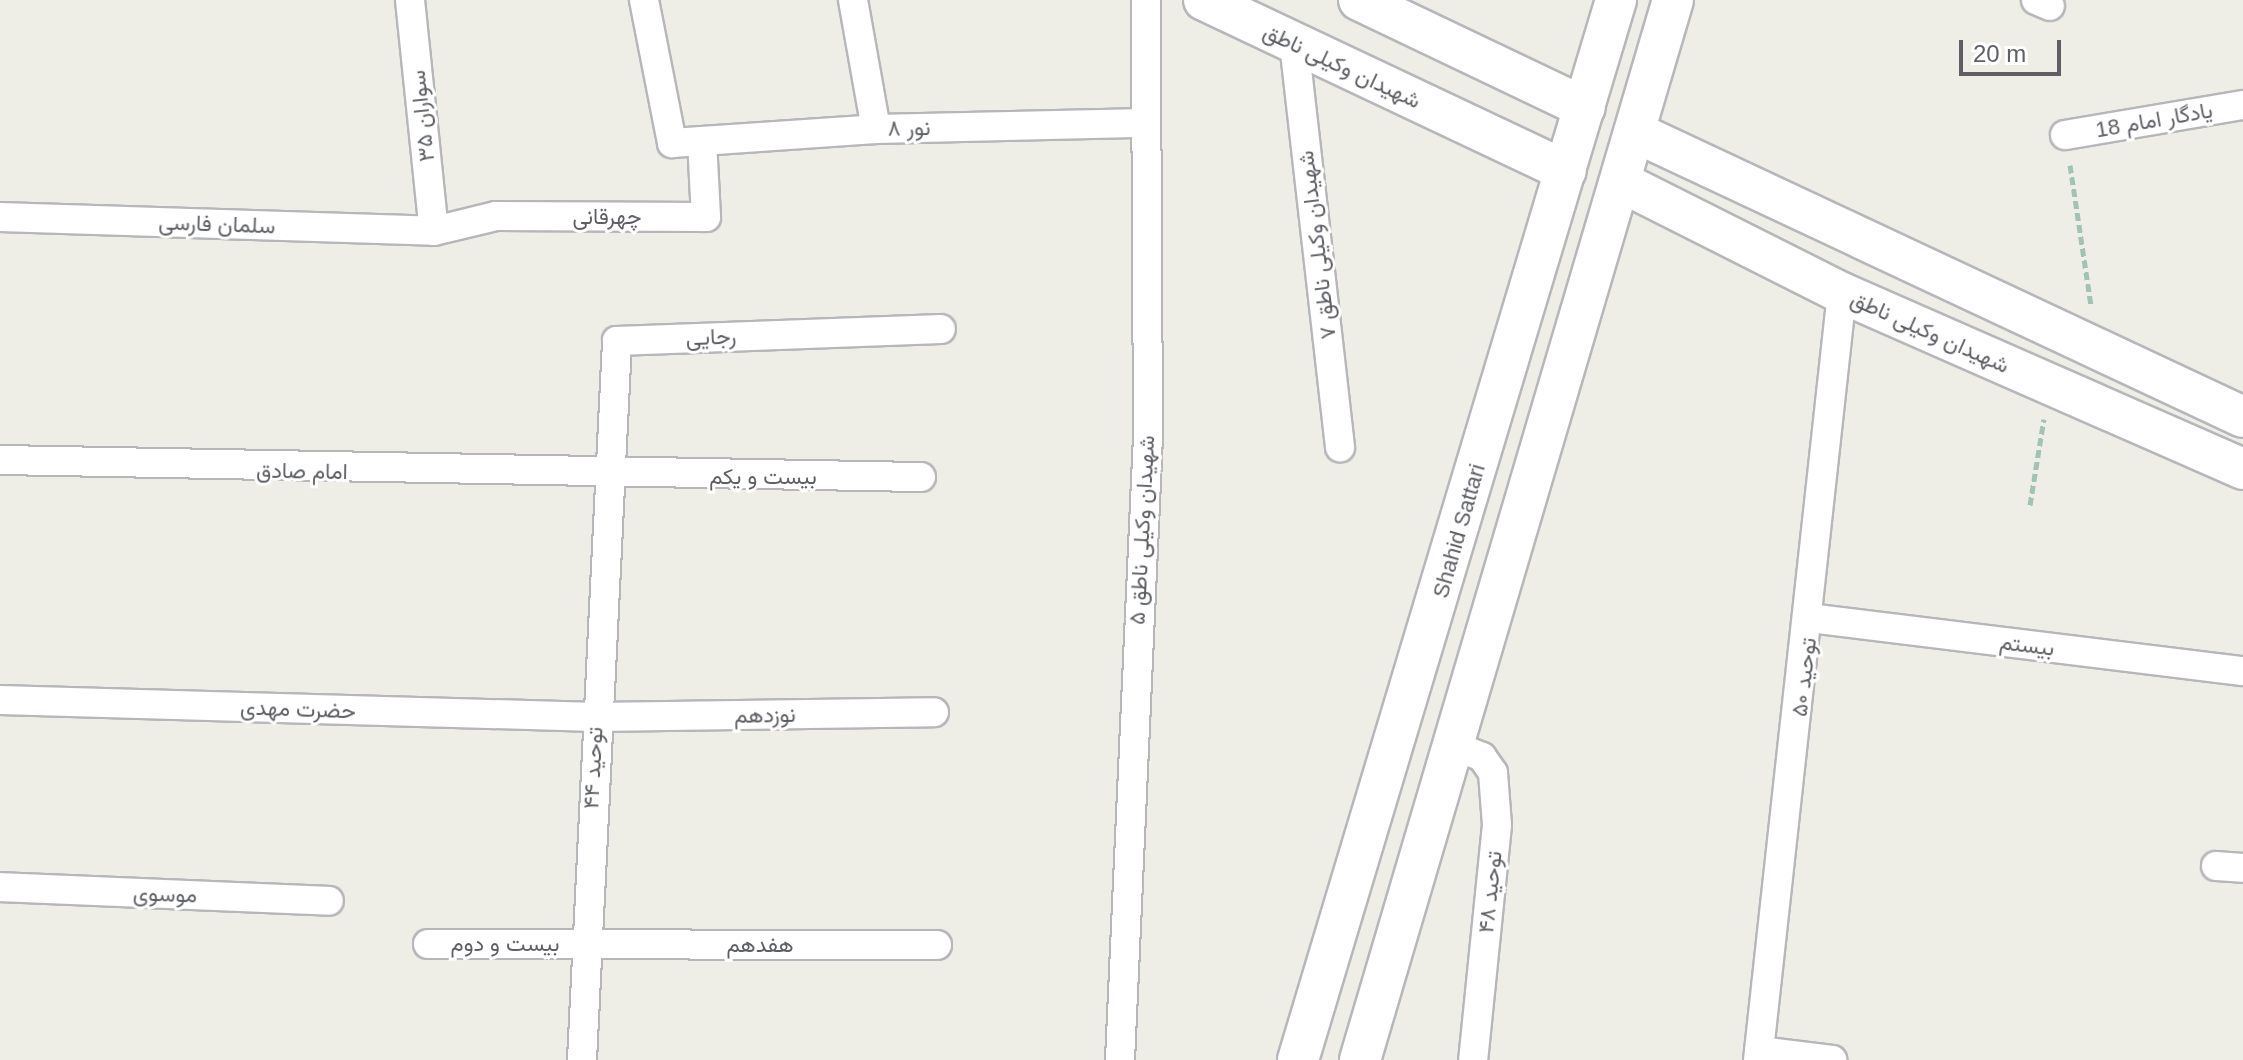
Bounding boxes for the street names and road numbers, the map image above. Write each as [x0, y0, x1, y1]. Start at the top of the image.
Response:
street label: شهیدان وکیلی ناطق [1259, 18, 1425, 114]
street label: سواران ۳۵ [404, 69, 440, 163]
street label: یادگار امام 18 [2093, 97, 2215, 143]
street label: نور ۸ [887, 114, 931, 142]
street label: شهیدان وکیلی ناطق ۷ [1292, 149, 1342, 341]
street label: چهرقانی [572, 204, 642, 230]
street label: سلمان فارسی [158, 209, 276, 239]
street label: شهیدان وکیلی ناطق [1847, 285, 2013, 379]
street label: رجایی [685, 323, 737, 351]
street label: شهیدان وکیلی ناطق ۵ [1124, 435, 1160, 625]
street label: امام صادق [256, 457, 348, 485]
street label: Shahid Sattari [1427, 461, 1491, 601]
street label: بیست و یکم [709, 464, 817, 490]
street label: بیستم [1998, 629, 2056, 661]
street label: توحید ۵۰ [1786, 636, 1822, 718]
street label: حضرت مهدی [240, 694, 356, 724]
street label: نوزدهم [734, 701, 796, 729]
street label: توحید ۴۴ [578, 726, 608, 810]
street label: توحید ۴۸ [1473, 850, 1507, 934]
street label: موسوی [132, 880, 198, 908]
street label: بیست و دوم [451, 931, 559, 957]
street label: هفدهم [726, 932, 794, 958]

